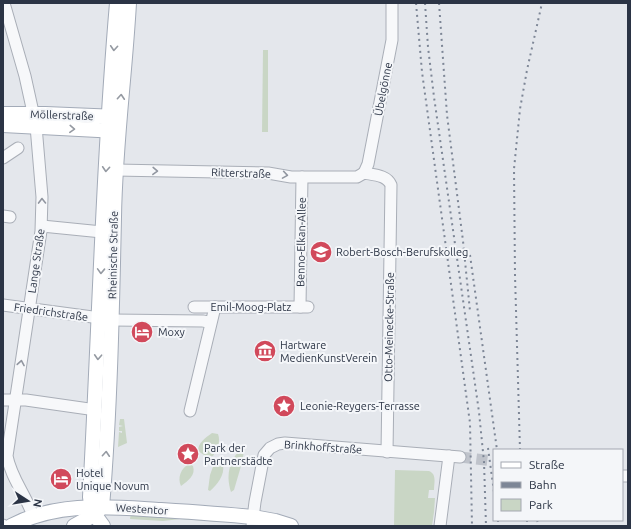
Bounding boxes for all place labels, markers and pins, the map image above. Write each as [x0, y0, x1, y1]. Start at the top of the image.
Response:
school or university icon: Robert-Bosch-Berufskolleg [308, 239, 334, 265]
place label: Robert-Bosch-Berufskolleg [336, 246, 468, 258]
hotel icon: Moxy [129, 319, 155, 345]
place label: Moxy [158, 326, 185, 338]
museum icon: Hartware MedienKunstVerein [252, 338, 278, 364]
place label: Hartware MedienKunstVerein [280, 339, 377, 364]
place icon: Leonie-Reygers-Terrasse [271, 393, 297, 419]
place label: Leonie-Reygers-Terrasse [300, 400, 420, 412]
place icon: Park der Partnerstädte [175, 441, 201, 467]
place label: Park der Partnerstädte [204, 442, 273, 467]
hotel icon: Hotel Unique Novum [48, 466, 74, 492]
place label: Hotel Unique Novum [76, 467, 149, 492]

